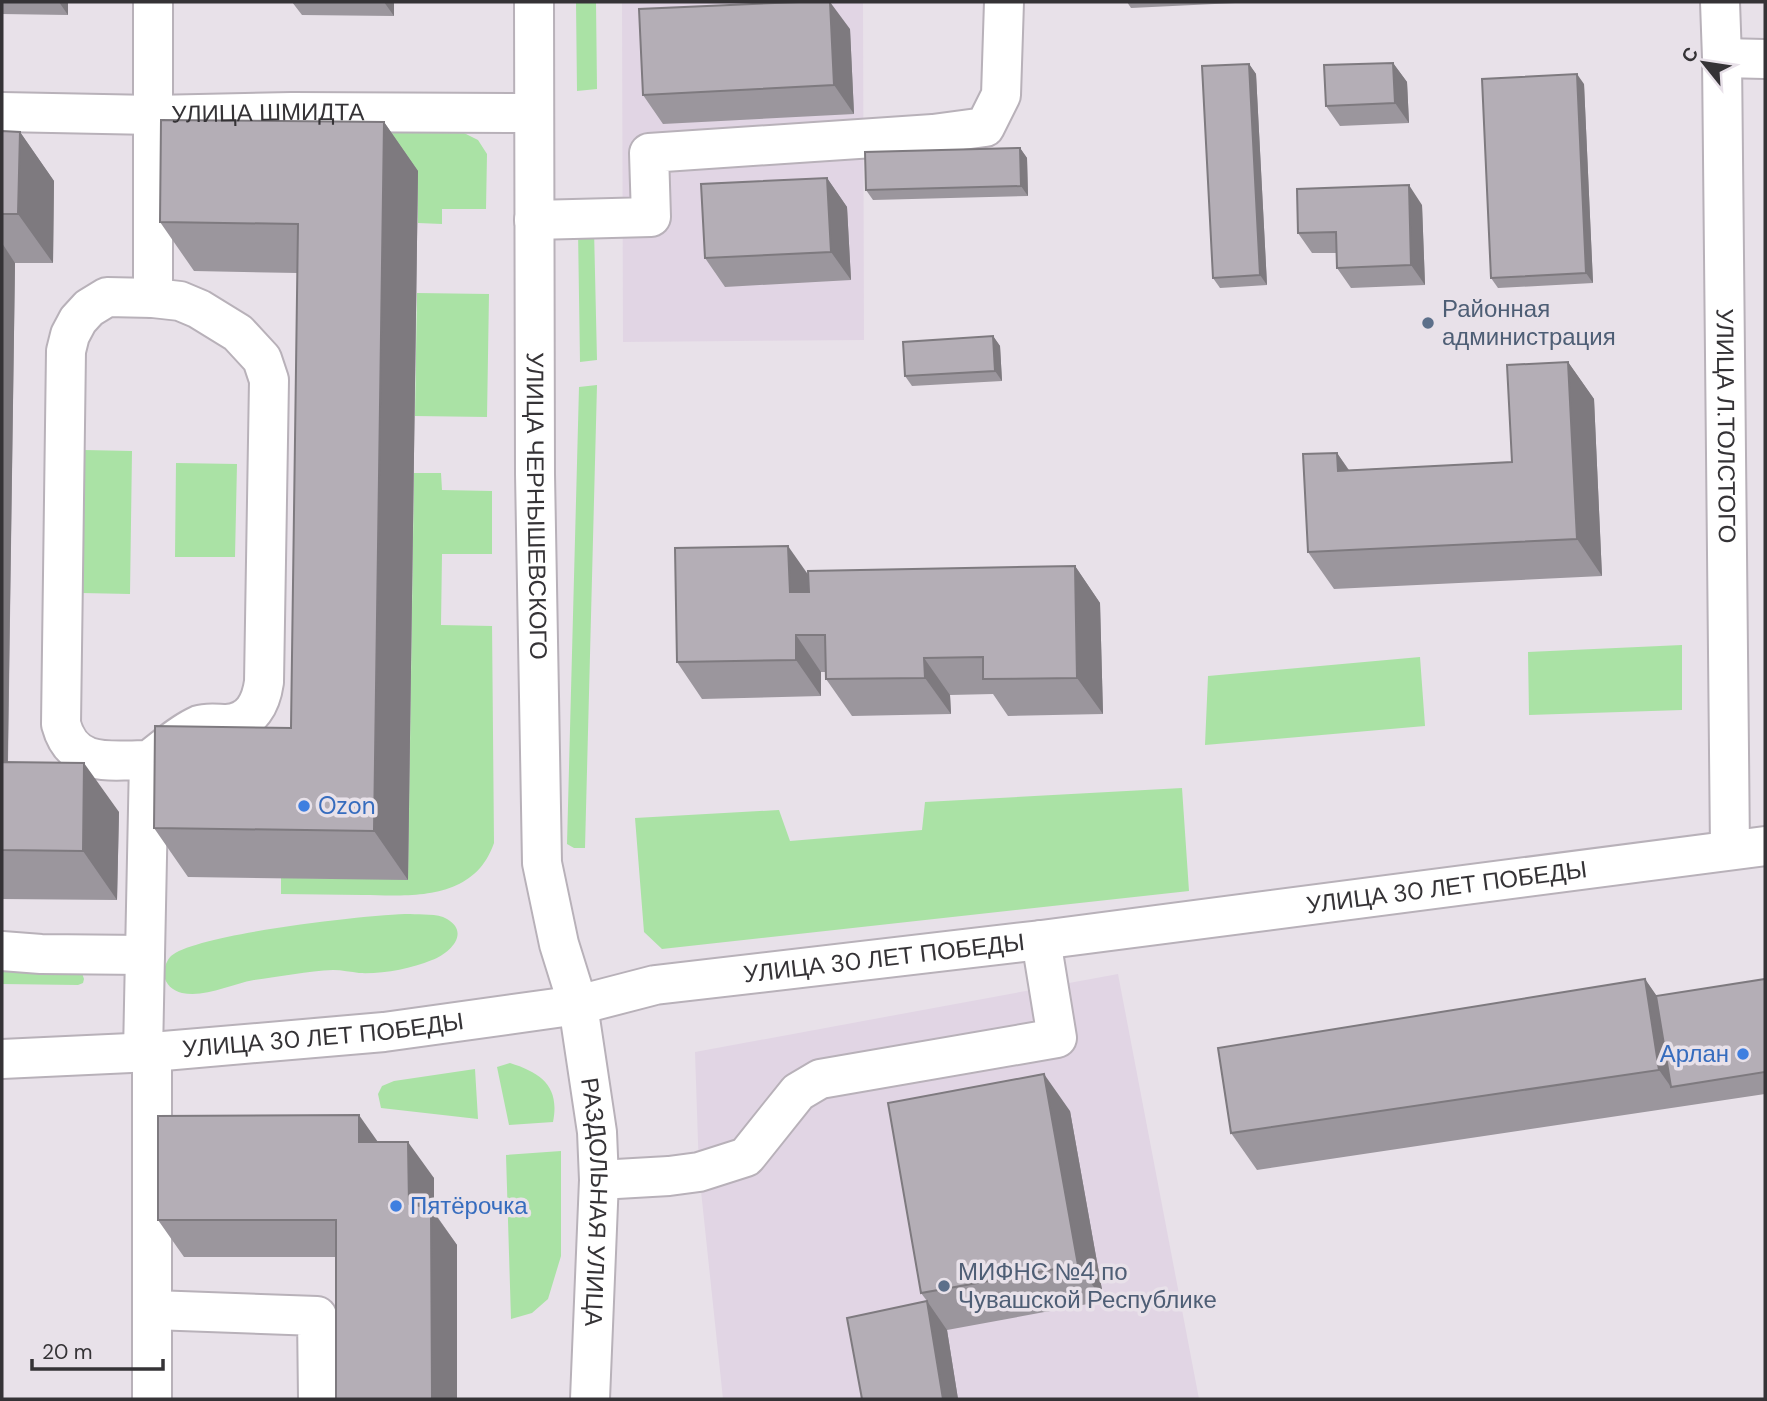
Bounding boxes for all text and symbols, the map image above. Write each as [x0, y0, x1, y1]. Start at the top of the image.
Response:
north arrow [1669, 28, 1739, 98]
text: С [1675, 42, 1704, 67]
street label: УЛИЦА ШМИДТА [171, 96, 365, 130]
place label: Районная администрация [1442, 293, 1616, 352]
street label: УЛИЦА Л.ТОЛСТОГО [1710, 308, 1743, 544]
marker: Районная администрация [1420, 315, 1436, 331]
street label: УЛИЦА ЧЕРНЫШЕВСКОГО [520, 352, 554, 660]
place label: Ozon [318, 790, 376, 821]
marker: Ozon [296, 798, 312, 814]
street label: УЛИЦА 30 ЛЕТ ПОБЕДЫ [1304, 853, 1589, 920]
street label: УЛИЦА 30 ЛЕТ ПОБЕДЫ [742, 926, 1026, 990]
street label: УЛИЦА 30 ЛЕТ ПОБЕДЫ [181, 1005, 466, 1064]
place label: Арлан [1660, 1038, 1729, 1069]
marker: Арлан [1735, 1046, 1751, 1062]
street label: РАЗДОЛЬНАЯ УЛИЦА [574, 1076, 615, 1327]
place label: Пятёрочка [410, 1190, 528, 1221]
marker: Пятёрочка [388, 1198, 404, 1214]
place label: МИФНС №4 по Чувашской Республике [958, 1256, 1217, 1315]
marker: МИФНС №4 по Чувашской Республике [936, 1278, 952, 1294]
scale bar [32, 1328, 163, 1372]
text: 20 m [42, 1338, 93, 1366]

